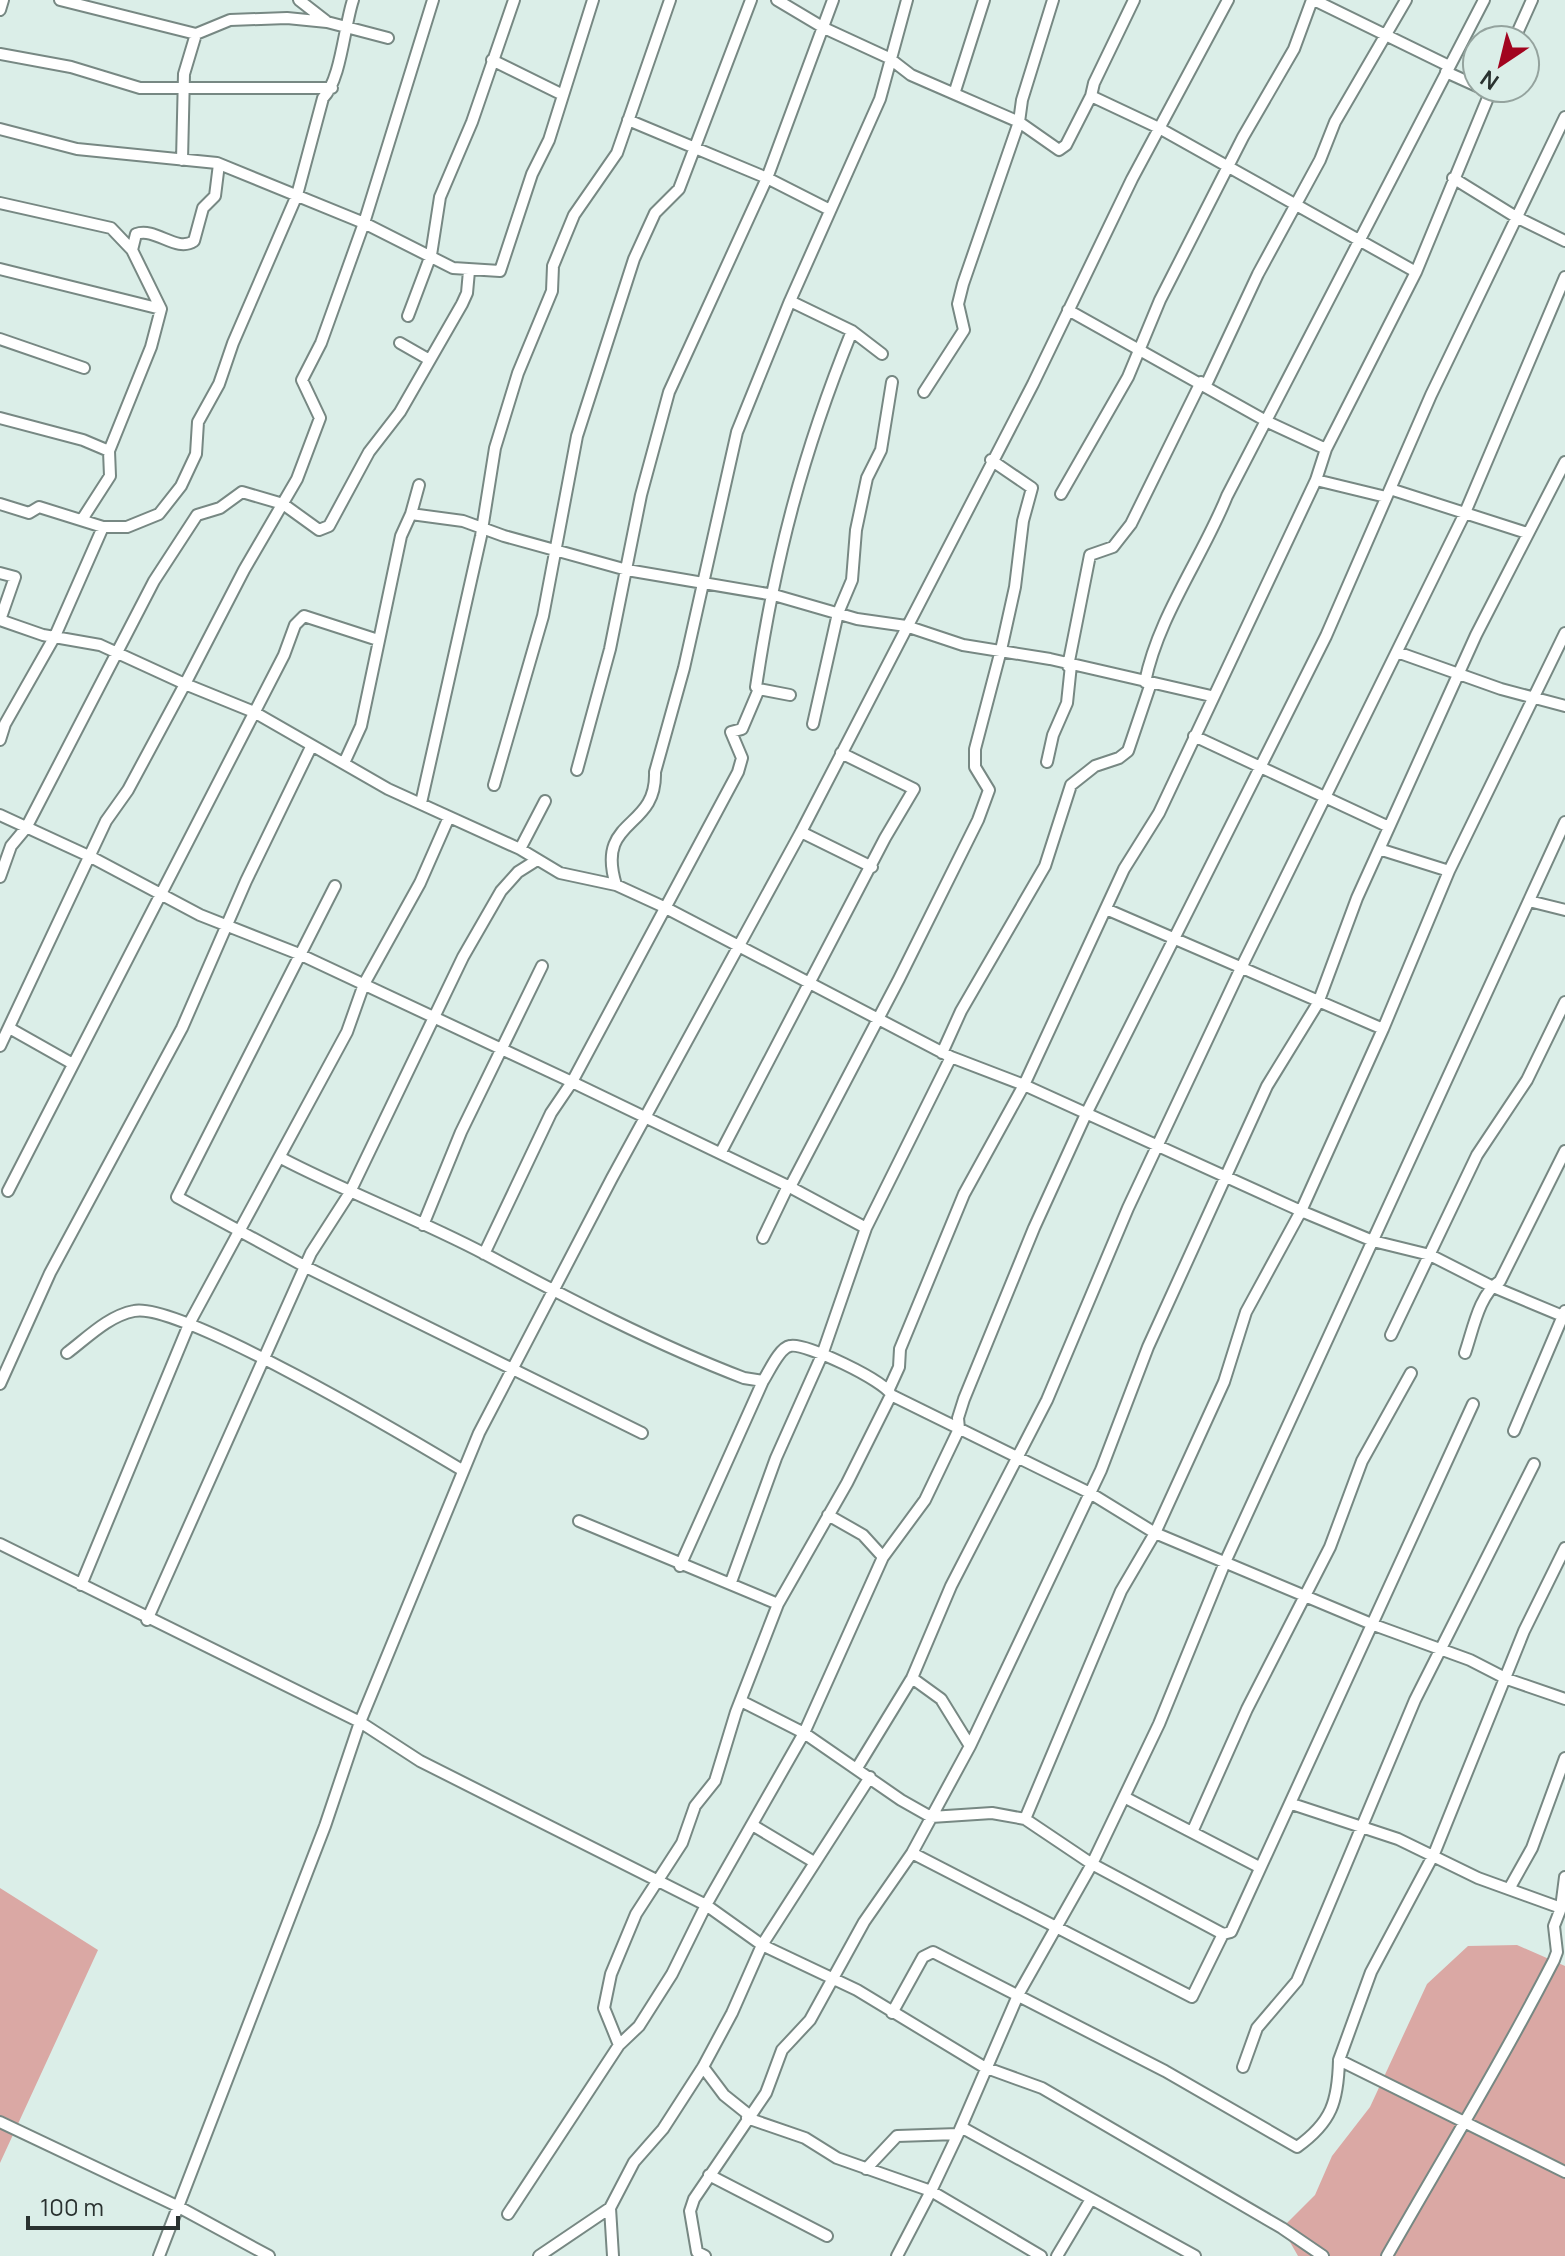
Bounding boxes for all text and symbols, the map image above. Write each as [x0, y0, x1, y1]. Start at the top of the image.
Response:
north arrow [1461, 24, 1541, 104]
text: N [1474, 64, 1505, 97]
scale bar [28, 2180, 178, 2230]
text: 100 m [40, 2190, 104, 2223]

